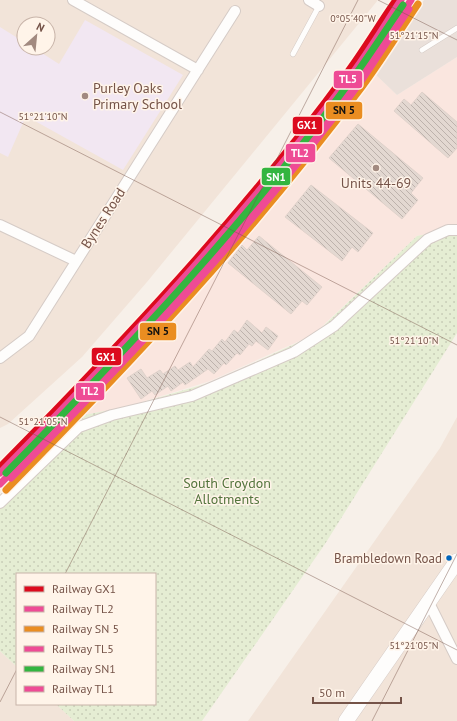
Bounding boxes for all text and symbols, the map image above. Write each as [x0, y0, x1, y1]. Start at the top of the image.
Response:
text: 0°05'40"W [330, 12, 377, 25]
north arrow [16, 16, 56, 56]
text: N [34, 19, 47, 35]
text: 51°21'15"N [389, 29, 439, 42]
line badge: TL5 [333, 70, 363, 89]
text: TL5 [339, 72, 357, 86]
place label: Purley Oaks Primary School [93, 79, 182, 113]
marker: Purley Oaks Primary School [80, 91, 90, 101]
line badge: SN 5 [325, 101, 363, 120]
text: SN 5 [333, 103, 355, 117]
text: 51°21'10"N [18, 110, 68, 123]
line badge: GX1 [292, 116, 323, 135]
text: GX1 [297, 118, 317, 132]
line badge: TL2 [285, 143, 316, 163]
text: TL2 [291, 146, 309, 160]
marker: Units 44-69 [371, 163, 381, 173]
line badge: SN1 [261, 167, 291, 186]
text: SN1 [266, 170, 286, 184]
place label: Units 44-69 [341, 174, 411, 192]
street label: Bynes Road [77, 184, 129, 252]
line badge: SN 5 [139, 322, 177, 341]
text: SN 5 [147, 324, 169, 338]
text: 51°21'10"N [389, 334, 439, 347]
line badge: GX1 [91, 347, 122, 366]
text: GX1 [96, 350, 116, 364]
line badge: TL2 [75, 382, 105, 401]
text: TL2 [81, 384, 99, 398]
text: 51°21'05"N [18, 415, 68, 428]
park label: South Croydon Allotments [183, 474, 271, 508]
place label: Brambledown Road [334, 550, 442, 567]
marker: Brambledown Road [444, 553, 454, 563]
legend [16, 573, 156, 705]
text: Railway GX1 [52, 581, 116, 596]
text: Railway TL2 [52, 601, 114, 616]
text: Railway SN 5 [52, 621, 119, 636]
text: 51°21'05"N [389, 639, 439, 652]
text: Railway TL5 [52, 641, 114, 656]
text: Railway SN1 [52, 661, 116, 676]
scale bar [313, 679, 401, 705]
text: Railway TL1 [52, 681, 114, 696]
text: 50 m [319, 685, 345, 700]

